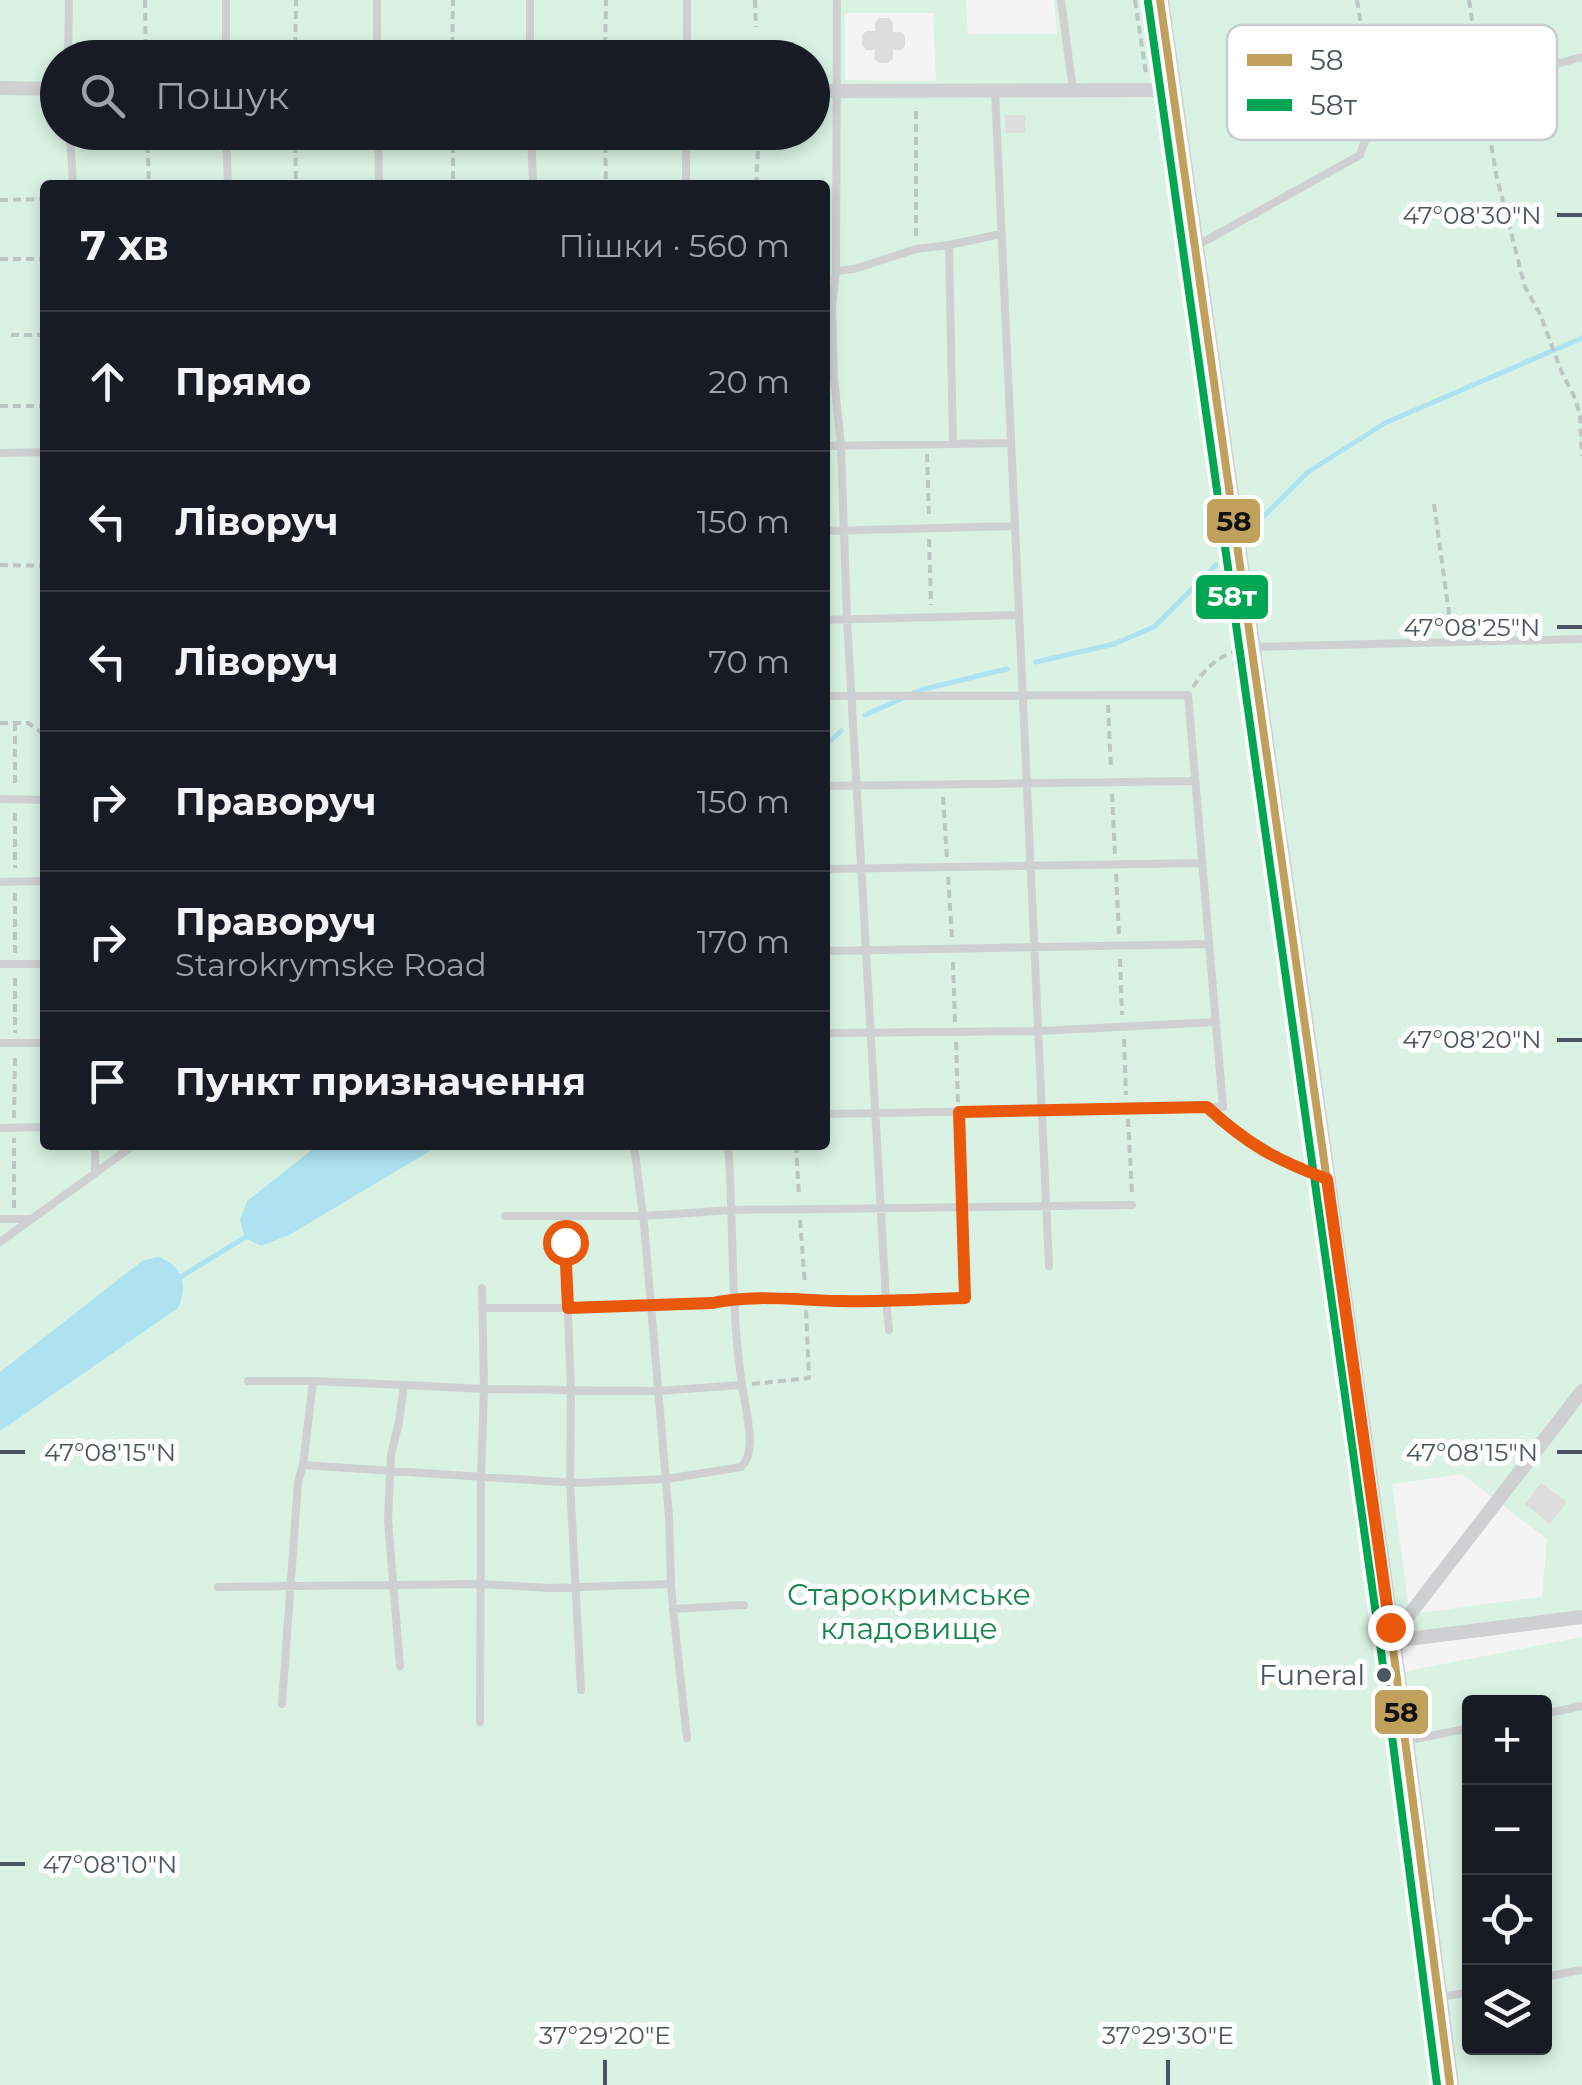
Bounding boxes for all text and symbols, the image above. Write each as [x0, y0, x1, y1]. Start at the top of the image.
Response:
legend [1227, 25, 1557, 140]
search box [40, 40, 830, 150]
text: 58 [1310, 43, 1344, 77]
icon: search [75, 68, 130, 123]
text: Пошук [155, 72, 289, 119]
text: 58т [1310, 88, 1358, 122]
text: 47°08'30"N [1402, 200, 1542, 230]
text: 7 хв [80, 219, 169, 271]
text: Пішки · 560 m [559, 226, 790, 265]
icon: ahead [80, 354, 135, 409]
text: Прямо [175, 358, 311, 405]
text: 20 m [708, 362, 790, 401]
icon: left [80, 494, 135, 549]
line badge: 58 [1205, 497, 1262, 545]
text: Ліворуч [175, 498, 339, 545]
text: 150 m [697, 502, 790, 541]
text: 58 [1216, 504, 1252, 538]
line badge: 58т [1194, 573, 1270, 621]
text: 58т [1207, 579, 1257, 613]
text: 47°08'25"N [1404, 612, 1540, 642]
icon: left [80, 634, 135, 689]
text: Ліворуч [175, 638, 339, 685]
text: 70 m [708, 642, 790, 681]
icon: right [80, 774, 135, 829]
text: Праворуч [175, 778, 377, 825]
text: 150 m [697, 782, 790, 821]
text: Праворуч [175, 898, 377, 945]
icon: right [80, 914, 135, 969]
text: 170 m [697, 922, 790, 961]
text: Starokrymske Road [175, 945, 487, 984]
text: 47°08'20"N [1402, 1024, 1542, 1054]
icon: arrive [80, 1054, 135, 1109]
text: Пункт призначення [175, 1058, 586, 1105]
route start [543, 1220, 589, 1266]
text: 47°08'15"N [44, 1437, 176, 1467]
text: 47°08'15"N [1406, 1437, 1538, 1467]
park label: Старокримське кладовище [787, 1576, 1031, 1647]
route end [1368, 1605, 1414, 1651]
place label: Funeral [1259, 1658, 1365, 1692]
marker: Funeral [1374, 1665, 1394, 1685]
line badge: 58 [1373, 1688, 1430, 1736]
text: 58 [1383, 1695, 1419, 1729]
map controls [1462, 1695, 1552, 2055]
button: + [1462, 1695, 1552, 1785]
button: − [1462, 1785, 1552, 1875]
text: 47°08'10"N [43, 1849, 177, 1879]
button: locate [1462, 1875, 1552, 1965]
button: layers [1462, 1965, 1552, 2055]
text: 37°29'20"E [539, 2020, 671, 2050]
text: 37°29'30"E [1102, 2020, 1234, 2050]

